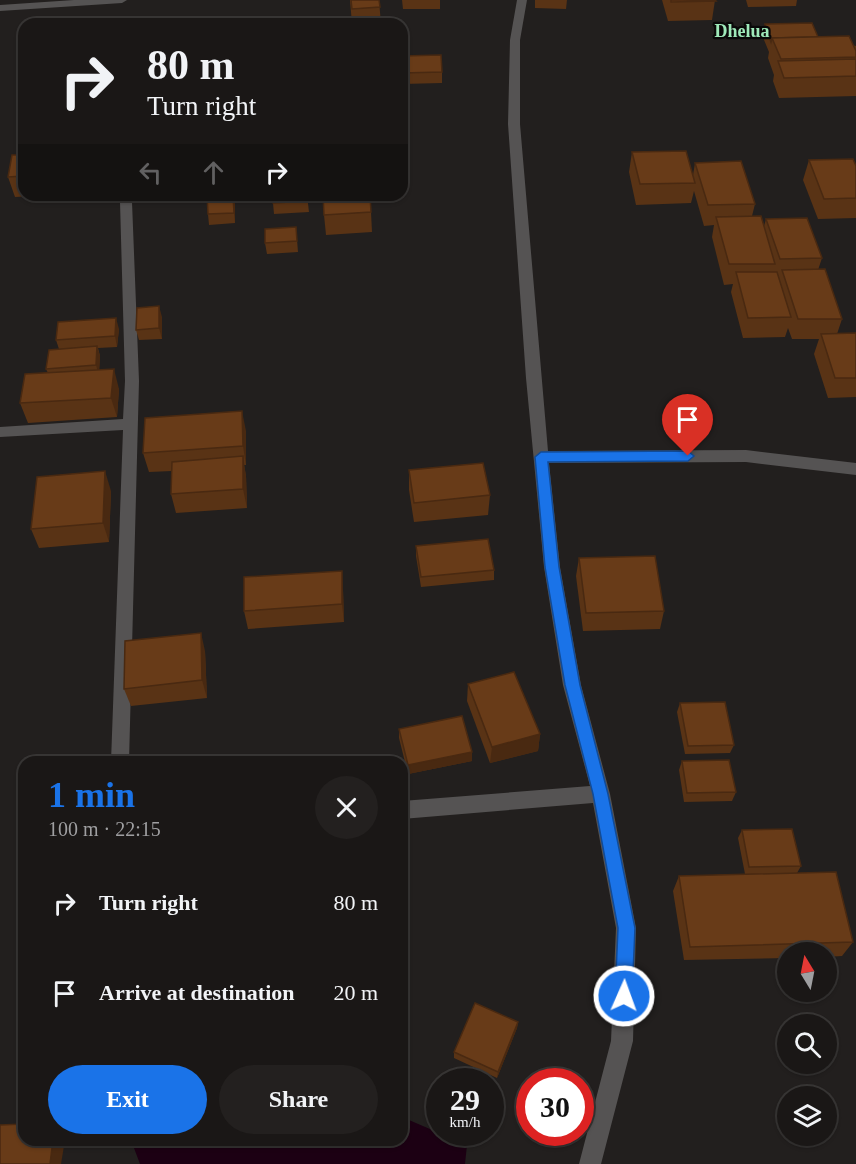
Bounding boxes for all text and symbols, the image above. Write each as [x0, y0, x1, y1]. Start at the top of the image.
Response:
district label: Dhelua [714, 21, 770, 41]
icon: right [48, 42, 126, 120]
text: 80 m [147, 42, 235, 88]
text: Turn right [147, 91, 256, 121]
icon: left [134, 156, 167, 189]
icon: ahead [197, 156, 230, 189]
icon: right [260, 156, 293, 189]
pin [662, 394, 713, 456]
icon: arrive [671, 403, 704, 436]
text: 1 min [48, 775, 135, 815]
button: close [315, 776, 378, 839]
text: 100 m · 22:15 [48, 818, 161, 840]
icon: right [48, 887, 81, 920]
text: Turn right [99, 890, 198, 915]
text: 80 m [333, 890, 378, 915]
north arrow [777, 942, 837, 1002]
map controls [777, 942, 837, 1146]
position arrow [592, 964, 656, 1028]
icon: arrive [48, 977, 81, 1010]
text: Arrive at destination [99, 980, 295, 1005]
text: 20 m [333, 980, 378, 1005]
button: search [777, 1014, 837, 1074]
button: Exit [48, 1065, 207, 1134]
button: Share [219, 1065, 378, 1134]
speed limit sign: 30 [516, 1068, 594, 1146]
text: 29 [450, 1083, 480, 1116]
button: layers [777, 1086, 837, 1146]
text: km/h [450, 1114, 480, 1130]

